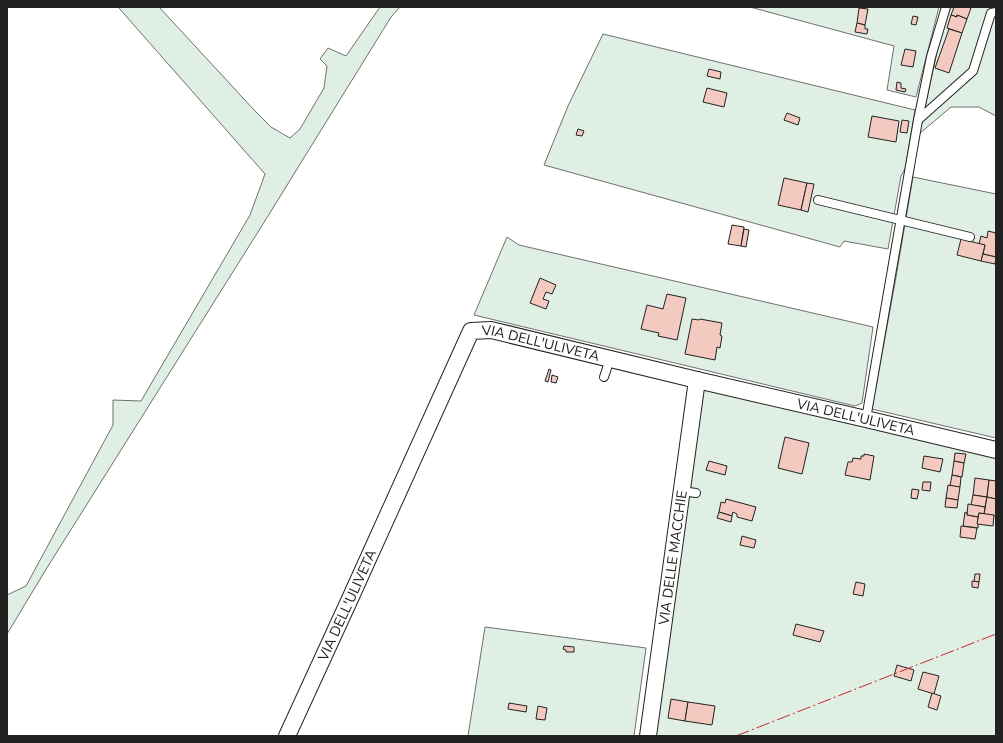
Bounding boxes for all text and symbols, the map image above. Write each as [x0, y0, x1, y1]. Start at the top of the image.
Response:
street label: VIA DELL'ULIVETA [480, 321, 601, 366]
street label: VIA DELL'ULIVETA [794, 394, 917, 440]
street label: VIA DELLE MACCHIE [654, 489, 692, 627]
street label: VIA DELL'ULIVETA [313, 546, 381, 665]

